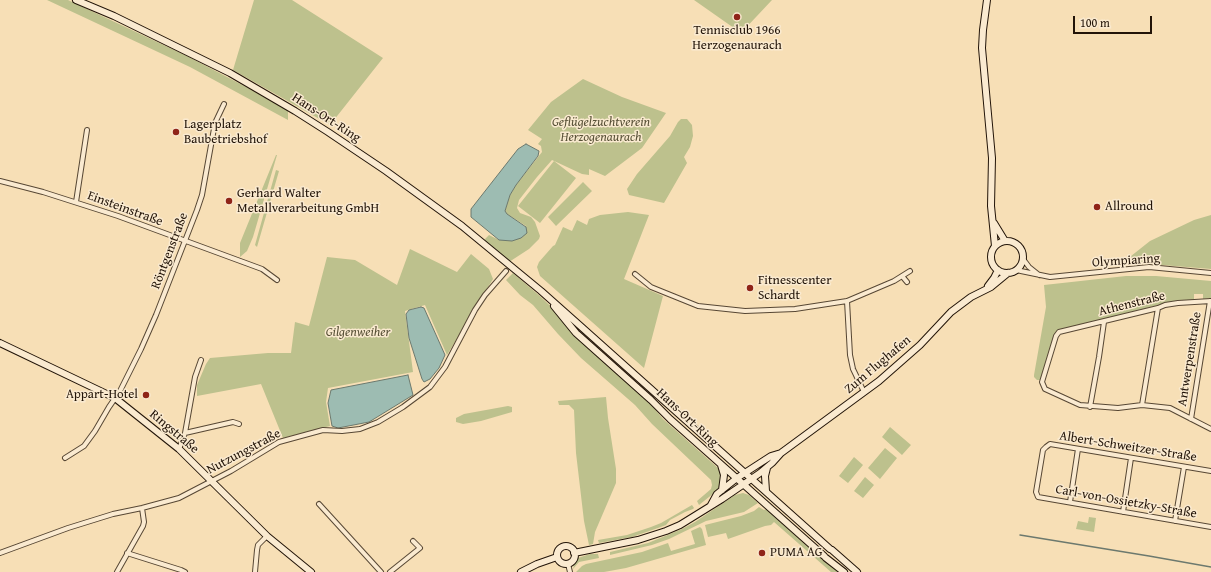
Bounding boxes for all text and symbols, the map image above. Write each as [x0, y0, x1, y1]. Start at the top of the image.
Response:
scale bar [1075, 8, 1154, 34]
marker: Tennisclub 1966 Herzogenaurach [732, 12, 742, 22]
text: 100 m [1080, 14, 1110, 31]
place label: Tennisclub 1966 Herzogenaurach [692, 23, 782, 54]
street label: Hans-Ort-Ring [289, 90, 363, 146]
park label: Geflügelzuchtverein Herzogenaurach [552, 115, 650, 146]
place label: Lagerplatz Baubetriebshof [184, 117, 267, 148]
marker: Lagerplatz Baubetriebshof [171, 127, 181, 137]
place label: Gerhard Walter Metallverarbeitung GmbH [237, 186, 379, 217]
street label: Einsteinstraße [85, 188, 165, 230]
marker: Gerhard Walter Metallverarbeitung GmbH [224, 196, 234, 206]
place label: Allround [1105, 199, 1153, 215]
marker: Allround [1092, 202, 1102, 212]
street label: Röntgenstraße [148, 211, 192, 291]
street label: Olympiaring [1091, 251, 1161, 271]
place label: Fitnesscenter Schardt [758, 273, 832, 304]
marker: Fitnesscenter Schardt [745, 283, 755, 293]
street label: Athenstraße [1097, 288, 1167, 320]
street label: Antwerpenstraße [1175, 311, 1205, 407]
park label: Gilgenweiher [326, 325, 390, 341]
street label: Zum Flughafen [842, 333, 914, 397]
street label: Hans-Ort-Ring [653, 385, 721, 451]
place label: Appart-Hotel [66, 387, 138, 403]
marker: Appart-Hotel [141, 390, 151, 400]
street label: Ringstraße [146, 407, 202, 457]
street label: Nutzungstraße [204, 426, 284, 478]
street label: Albert-Schweitzer-Straße [1058, 428, 1198, 466]
street label: Carl-von-Ossietzky-Straße [1054, 482, 1198, 522]
place label: PUMA AG [770, 545, 822, 561]
marker: PUMA AG [757, 548, 767, 558]

